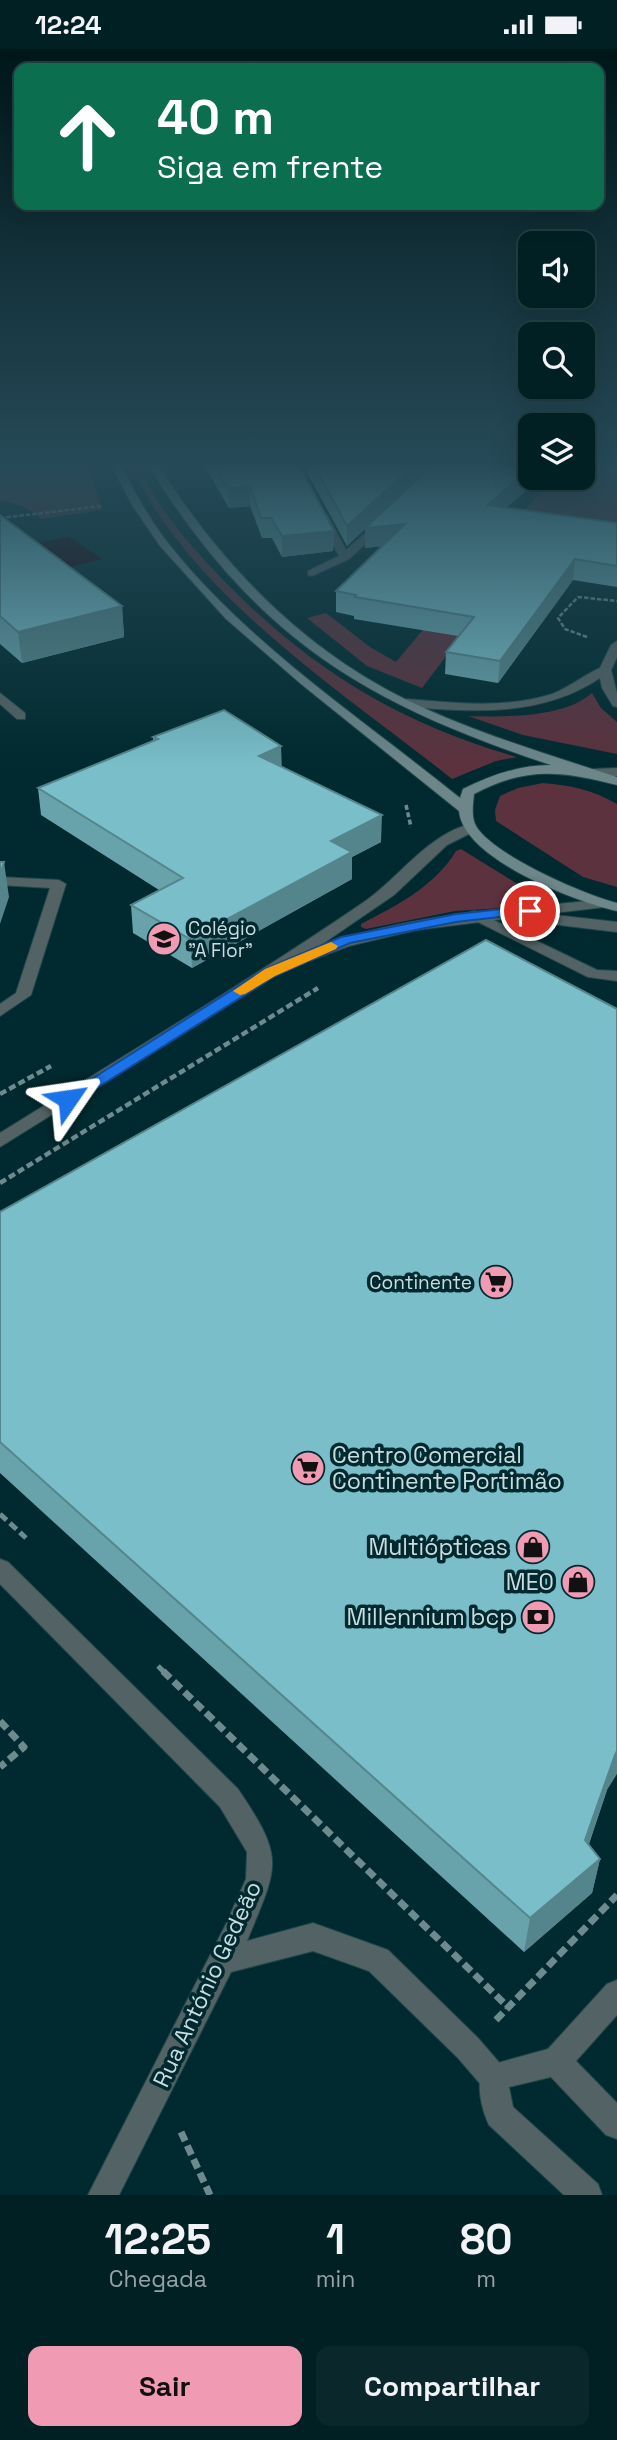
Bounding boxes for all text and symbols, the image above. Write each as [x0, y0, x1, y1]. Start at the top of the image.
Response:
text: 12:24 [35, 8, 102, 42]
text: 40 m [157, 86, 274, 148]
icon: ahead [42, 91, 133, 182]
text: Siga em frente [157, 147, 383, 187]
map controls [518, 231, 595, 490]
button: sound [518, 231, 595, 308]
button: search [518, 322, 595, 399]
button: layers [518, 413, 595, 490]
pin [500, 881, 560, 941]
icon: arrive [511, 892, 549, 930]
place label: Colégio "A Flor" [188, 916, 256, 963]
school or university icon: Colégio "A Flor" [145, 920, 183, 958]
position arrow [31, 1062, 105, 1136]
supermarket icon: Continente [477, 1263, 515, 1301]
place label: Continente [369, 1270, 472, 1295]
place label: Centro Comercial Continente Portimão [332, 1440, 562, 1496]
supermarket icon: Centro Comercial Continente Portimão [289, 1449, 327, 1487]
shop icon: Multiópticas [514, 1528, 552, 1566]
place label: Multiópticas [368, 1532, 508, 1562]
shop icon: MEO [559, 1563, 597, 1601]
place label: MEO [506, 1567, 554, 1597]
bank icon: Millennium bcp [519, 1598, 557, 1636]
place label: Millennium bcp [347, 1602, 514, 1632]
street label: Rua António Gedeão [146, 1876, 268, 2092]
text: 12:25 [105, 2213, 211, 2266]
text: 1 [326, 2213, 345, 2266]
text: 80 [460, 2213, 512, 2266]
text: Chegada [109, 2264, 207, 2294]
text: min [316, 2264, 355, 2294]
text: m [476, 2264, 496, 2294]
button: Sair [28, 2346, 302, 2426]
button: Compartilhar [316, 2346, 589, 2426]

